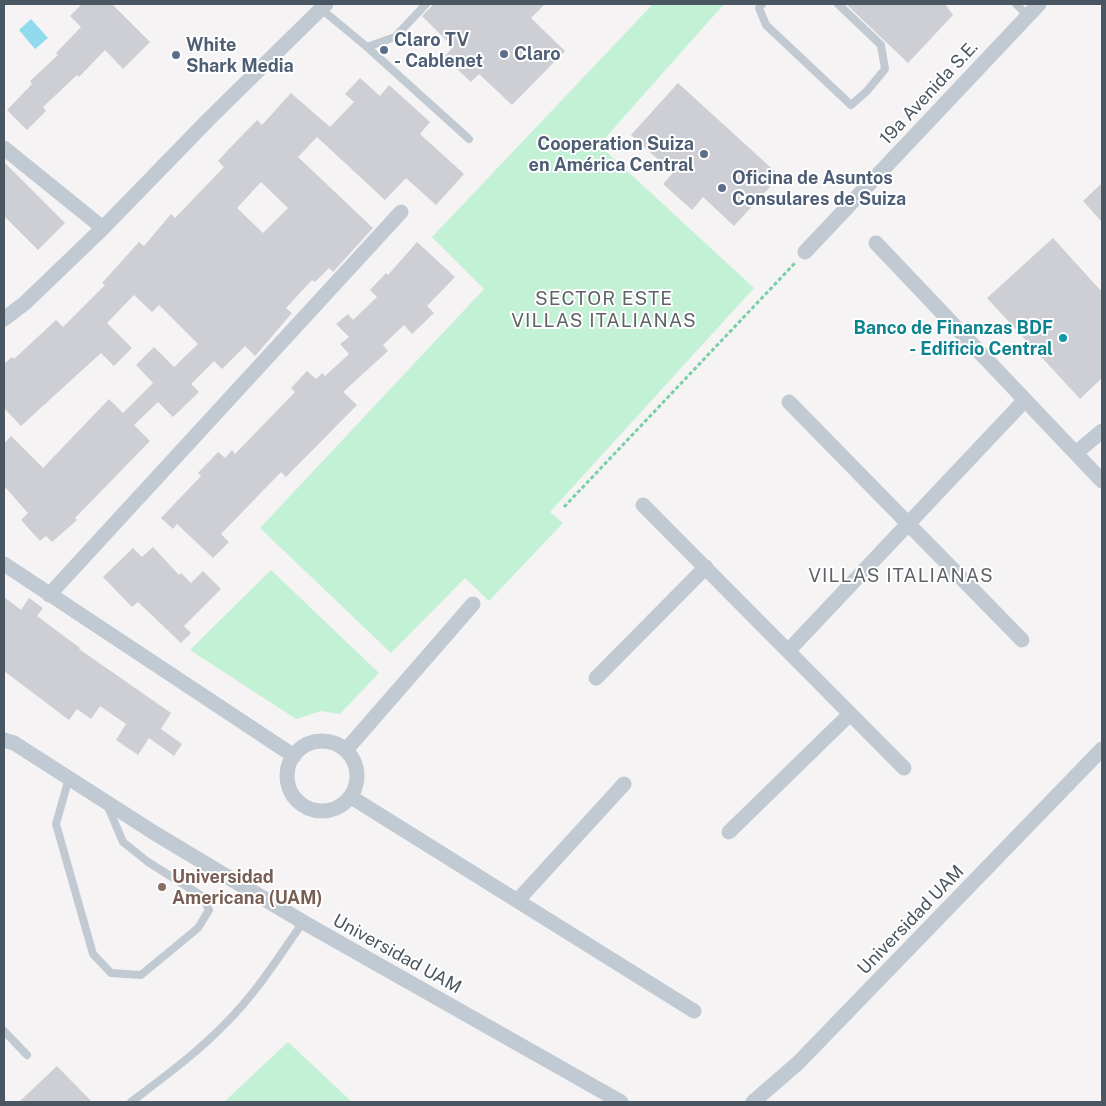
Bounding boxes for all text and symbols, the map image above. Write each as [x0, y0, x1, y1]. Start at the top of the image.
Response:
place label: Claro TV - Cablenet [394, 29, 483, 72]
place label: White Shark Media [186, 34, 294, 76]
street label: 19a Avenida S.E. [875, 37, 983, 149]
place label: Claro [514, 43, 561, 65]
marker: Claro TV - Cablenet [378, 44, 390, 56]
marker: Claro [498, 48, 510, 60]
marker: White Shark Media [170, 49, 182, 61]
place label: Cooperation Suiza en América Central [529, 133, 694, 176]
marker: Cooperation Suiza en América Central [698, 148, 710, 160]
place label: Oficina de Asuntos Consulares de Suiza [732, 167, 906, 210]
marker: Oficina de Asuntos Consulares de Suiza [716, 182, 728, 194]
district label: SECTOR ESTE VILLAS ITALIANAS [509, 288, 699, 332]
place label: Banco de Finanzas BDF - Edificio Central [854, 317, 1053, 359]
marker: Banco de Finanzas BDF - Edificio Central [1057, 332, 1069, 344]
district label: VILLAS ITALIANAS [806, 565, 996, 587]
street label: Universidad UAM [853, 861, 969, 979]
place label: Universidad Americana (UAM) [172, 866, 323, 909]
marker: Universidad Americana (UAM) [156, 881, 168, 893]
street label: Universidad UAM [329, 910, 465, 998]

